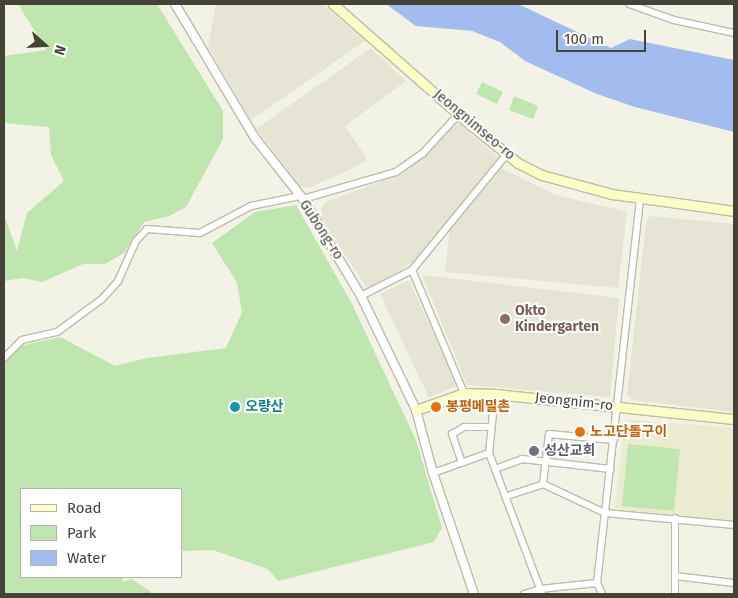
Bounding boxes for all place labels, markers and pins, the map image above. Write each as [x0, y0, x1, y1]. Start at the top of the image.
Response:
place label: Okto Kindergarten [515, 303, 599, 336]
marker: Okto Kindergarten [499, 313, 511, 325]
place label: 오량산 [245, 399, 284, 415]
place label: 봉평메밀촌 [446, 399, 510, 415]
marker: 오량산 [229, 401, 241, 413]
marker: 봉평메밀촌 [430, 401, 442, 413]
place label: 노고단돌구이 [590, 424, 667, 440]
marker: 노고단돌구이 [574, 426, 586, 438]
place label: 성산교회 [544, 443, 596, 459]
marker: 성산교회 [528, 445, 540, 457]

